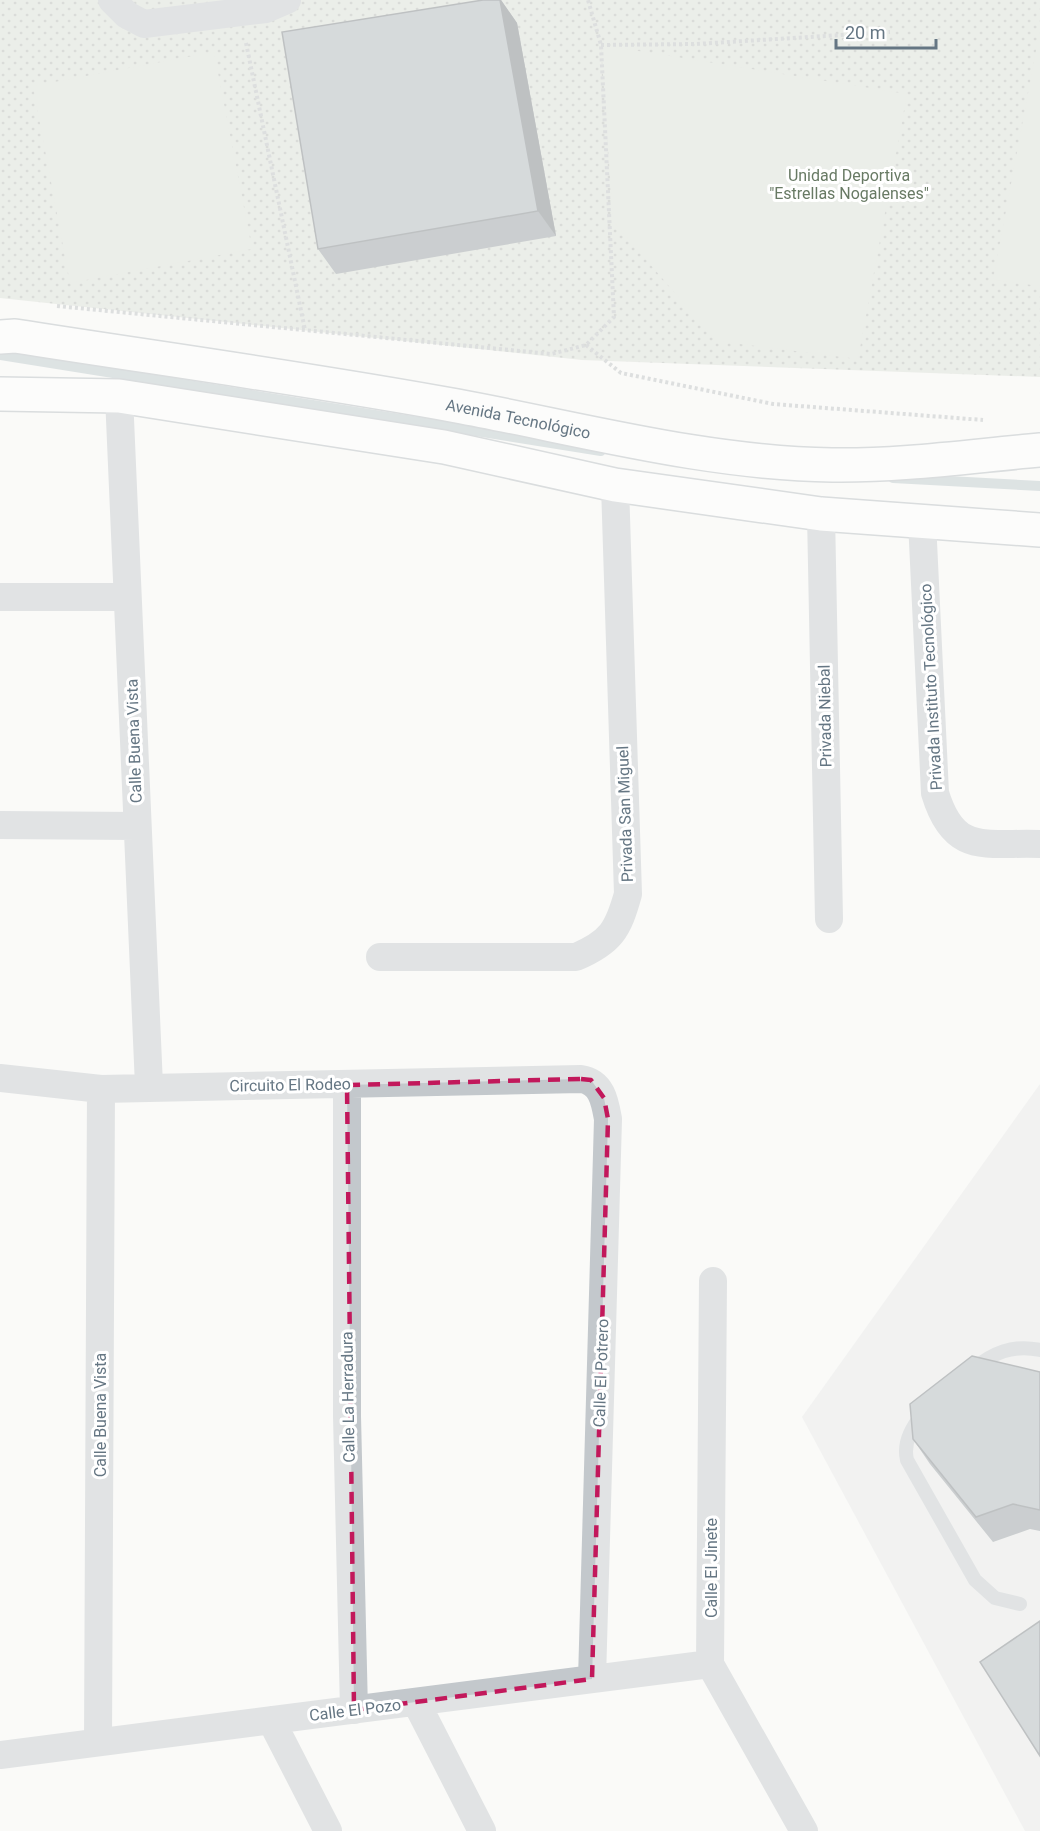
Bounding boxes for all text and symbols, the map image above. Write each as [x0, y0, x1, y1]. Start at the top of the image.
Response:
scale bar [836, 12, 936, 50]
text: 20 m [845, 22, 885, 43]
park label: Unidad Deportiva "Estrellas Nogalenses" [769, 166, 929, 203]
street label: Avenida Tecnológico [444, 395, 592, 442]
street label: Privada Instituto Tecnológico [916, 583, 946, 791]
street label: Privada Niebal [815, 664, 835, 768]
street label: Calle Buena Vista [122, 679, 146, 803]
street label: Privada San Miguel [613, 745, 637, 883]
street label: Circuito El Rodeo [229, 1074, 351, 1096]
street label: Calle El Potrero [590, 1318, 612, 1428]
street label: Calle La Herradura [337, 1331, 359, 1463]
street label: Calle Buena Vista [91, 1353, 110, 1477]
street label: Calle El Jinete [702, 1518, 721, 1618]
street label: Calle El Pozo [308, 1695, 402, 1725]

